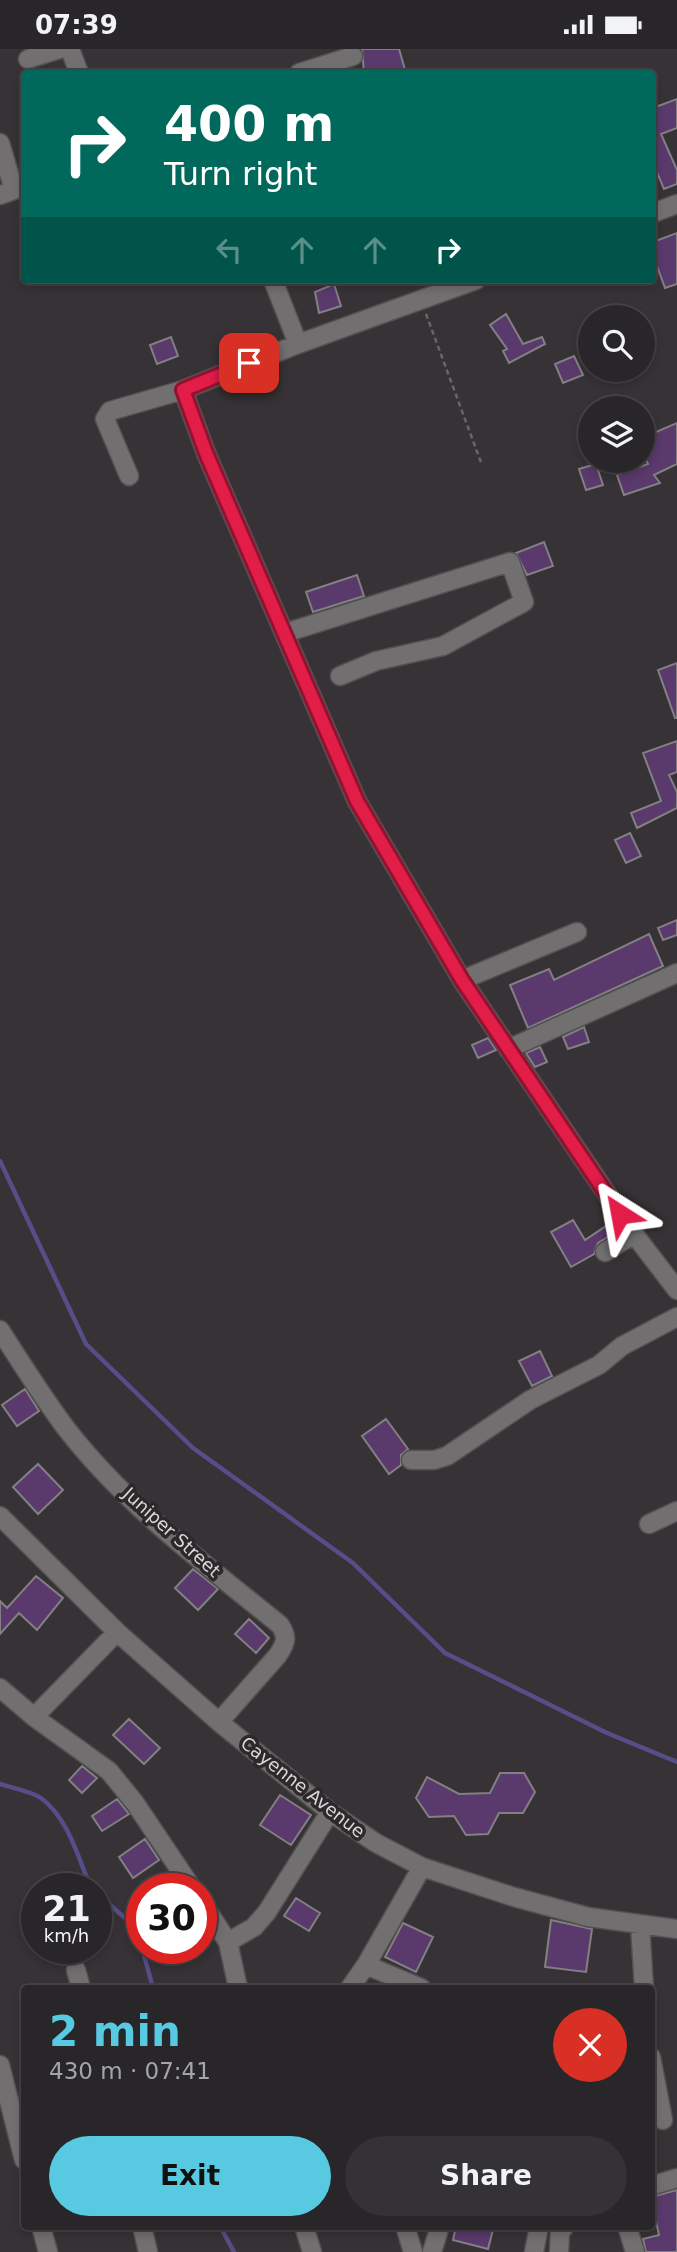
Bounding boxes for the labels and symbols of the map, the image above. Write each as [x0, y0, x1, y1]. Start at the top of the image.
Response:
pin [219, 333, 279, 393]
position arrow [583, 1177, 657, 1251]
street label: Juniper Street [118, 1482, 225, 1581]
street label: Cayenne Avenue [237, 1732, 369, 1842]
speed limit sign: 30 [126, 1873, 217, 1964]

